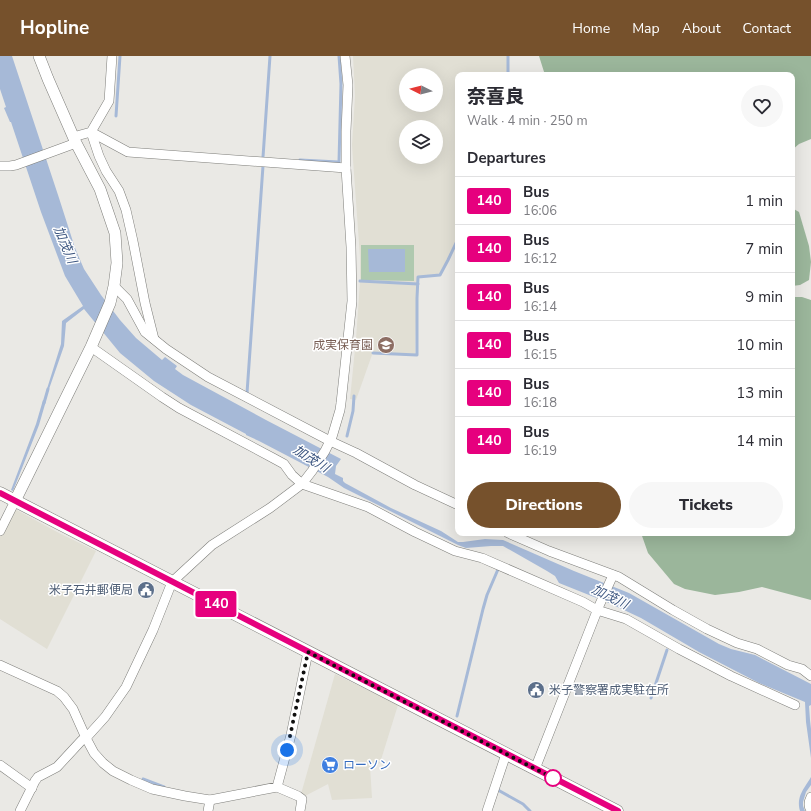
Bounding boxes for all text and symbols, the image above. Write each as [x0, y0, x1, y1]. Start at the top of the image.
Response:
text: Hopline [20, 15, 89, 41]
text: Home [572, 19, 610, 38]
text: Map [632, 19, 660, 38]
text: About [682, 19, 721, 38]
text: Contact [743, 19, 791, 38]
north arrow [399, 68, 443, 112]
map controls [399, 68, 443, 164]
text: 奈喜良 [467, 84, 524, 110]
button: heart [741, 85, 783, 127]
text: Walk · 4 min · 250 m [467, 112, 588, 130]
button: layers [399, 120, 443, 164]
text: Departures [467, 148, 546, 168]
text: Bus [523, 182, 549, 202]
text: 140 [476, 191, 502, 210]
text: 1 min [745, 191, 783, 211]
text: 16:06 [523, 202, 557, 220]
water label: 加茂川 [49, 224, 82, 268]
text: Bus [523, 230, 549, 250]
text: 140 [476, 239, 502, 258]
text: 7 min [745, 239, 783, 259]
text: 16:12 [523, 250, 557, 268]
text: Bus [523, 278, 549, 298]
text: 140 [476, 287, 502, 306]
text: 9 min [745, 287, 783, 307]
text: 16:14 [523, 298, 557, 316]
text: Bus [523, 326, 549, 346]
school or university icon: 成実保育園 [376, 335, 396, 355]
text: 140 [476, 335, 502, 354]
text: 10 min [736, 335, 783, 355]
place label: 成実保育園 [313, 337, 373, 353]
text: 16:15 [523, 346, 557, 364]
text: Bus [523, 374, 549, 394]
text: 140 [476, 383, 502, 402]
text: 13 min [736, 383, 783, 403]
text: 16:18 [523, 394, 557, 412]
text: Bus [523, 422, 549, 442]
text: 140 [476, 431, 502, 450]
text: 14 min [736, 431, 783, 451]
water label: 加茂川 [290, 441, 334, 478]
text: 16:19 [523, 442, 557, 460]
button: Directions [467, 482, 621, 528]
button: Tickets [629, 482, 783, 528]
public building icon: 米子石井郵便局 [136, 580, 156, 600]
water label: 加茂川 [589, 580, 633, 615]
place label: 米子石井郵便局 [49, 582, 133, 598]
line badge: 140 [193, 591, 239, 617]
text: 140 [203, 594, 229, 613]
public building icon: 米子警察署成実駐在所 [526, 680, 546, 700]
place label: 米子警察署成実駐在所 [549, 682, 669, 698]
your location [277, 740, 297, 760]
supermarket icon: ローソン [320, 755, 340, 775]
place label: ローソン [343, 757, 391, 773]
unlabelled marker [544, 769, 562, 787]

